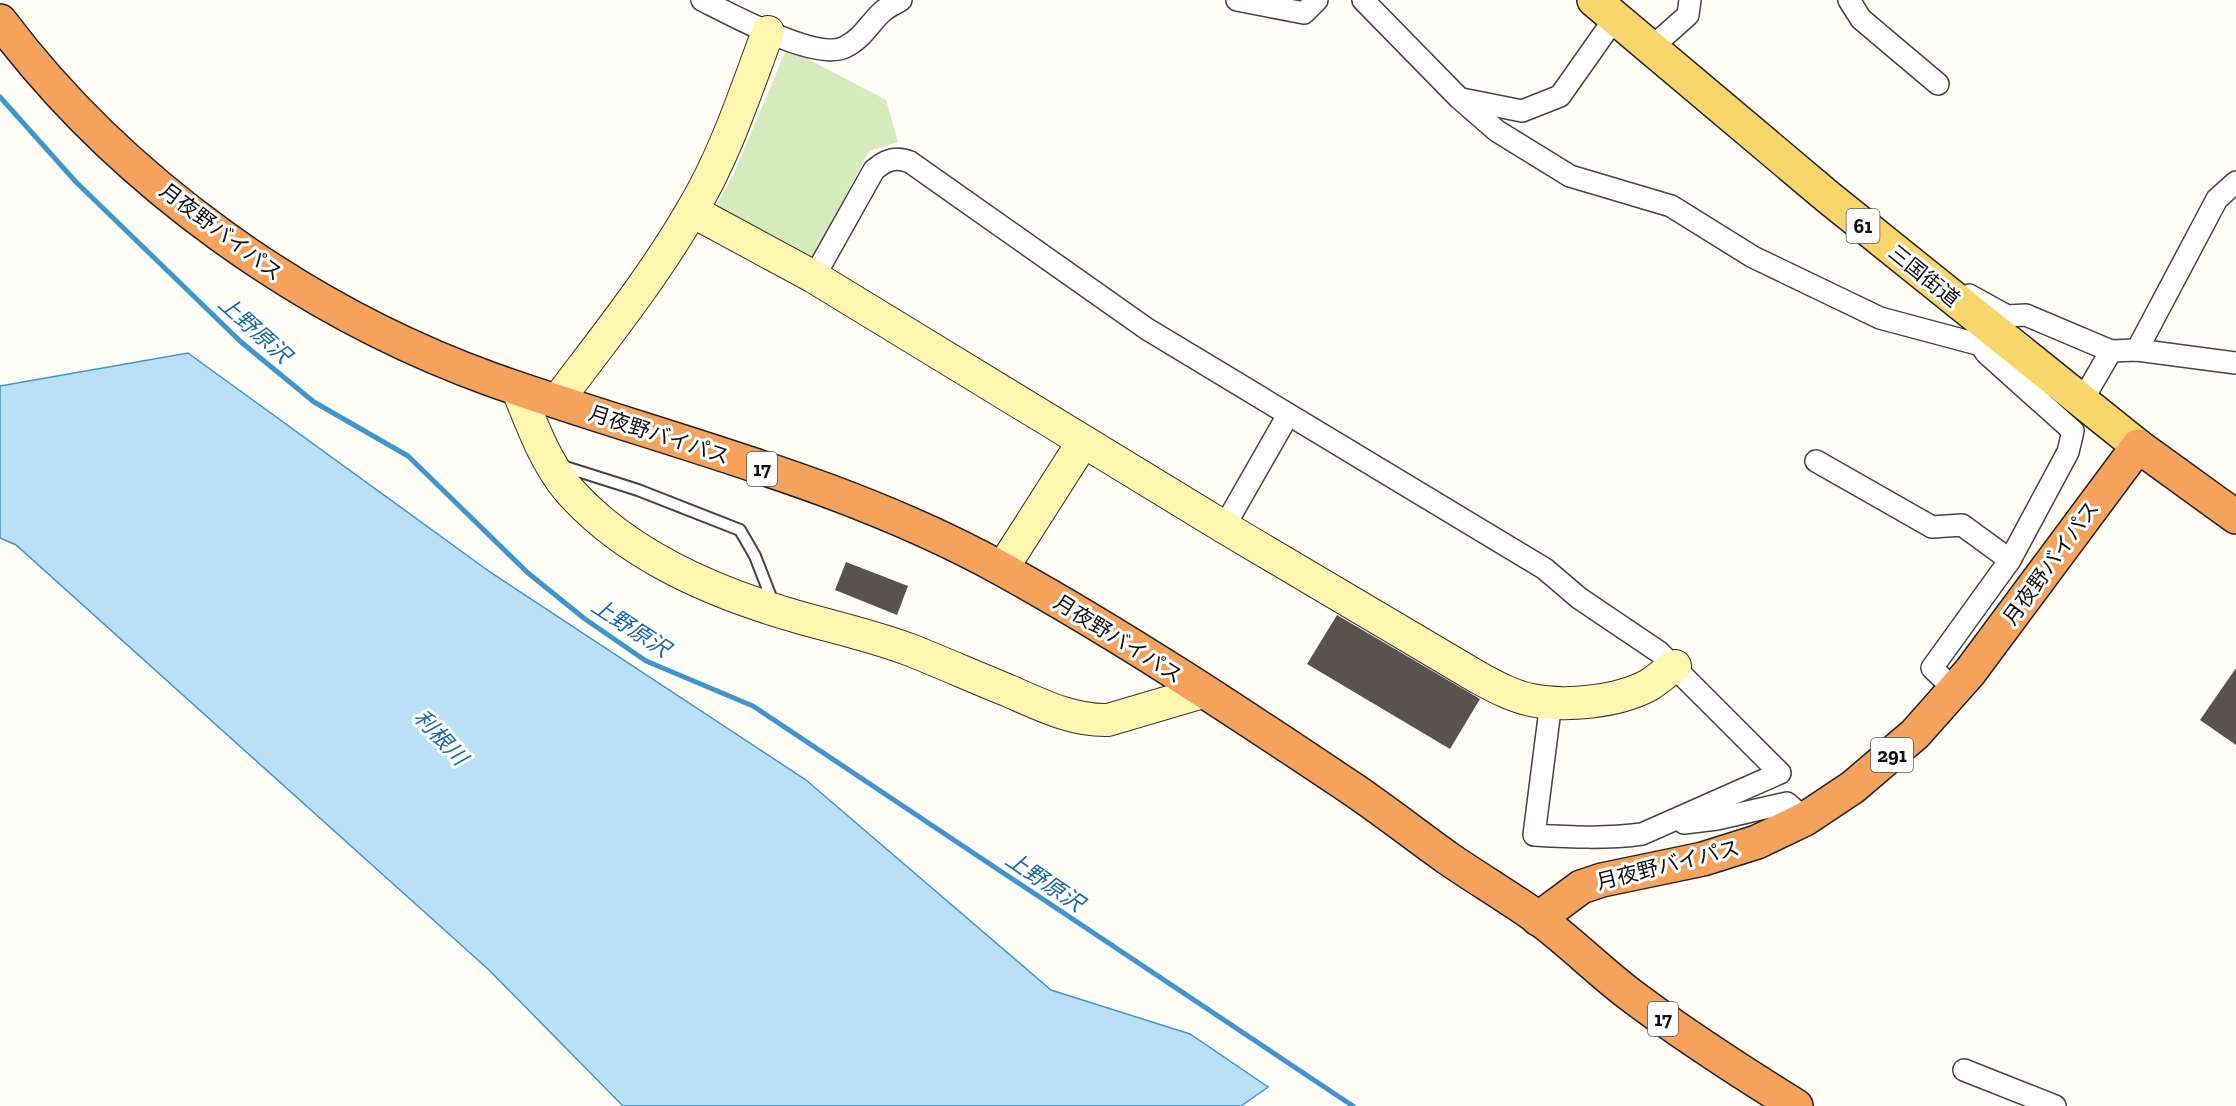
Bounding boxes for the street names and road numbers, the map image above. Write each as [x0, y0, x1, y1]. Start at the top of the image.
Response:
street label: 月夜野バイパス [155, 178, 287, 286]
road number: 61 [1846, 209, 1880, 243]
street label: 三国街道 [1884, 239, 1965, 312]
street label: 月夜野バイパス [586, 400, 733, 469]
road number: 17 [747, 452, 777, 486]
street label: 月夜野バイパス [1997, 496, 2104, 629]
street label: 月夜野バイパス [1049, 589, 1187, 688]
road number: 291 [1871, 738, 1913, 772]
street label: 月夜野バイパス [1594, 835, 1742, 894]
road number: 17 [1648, 1002, 1678, 1036]

